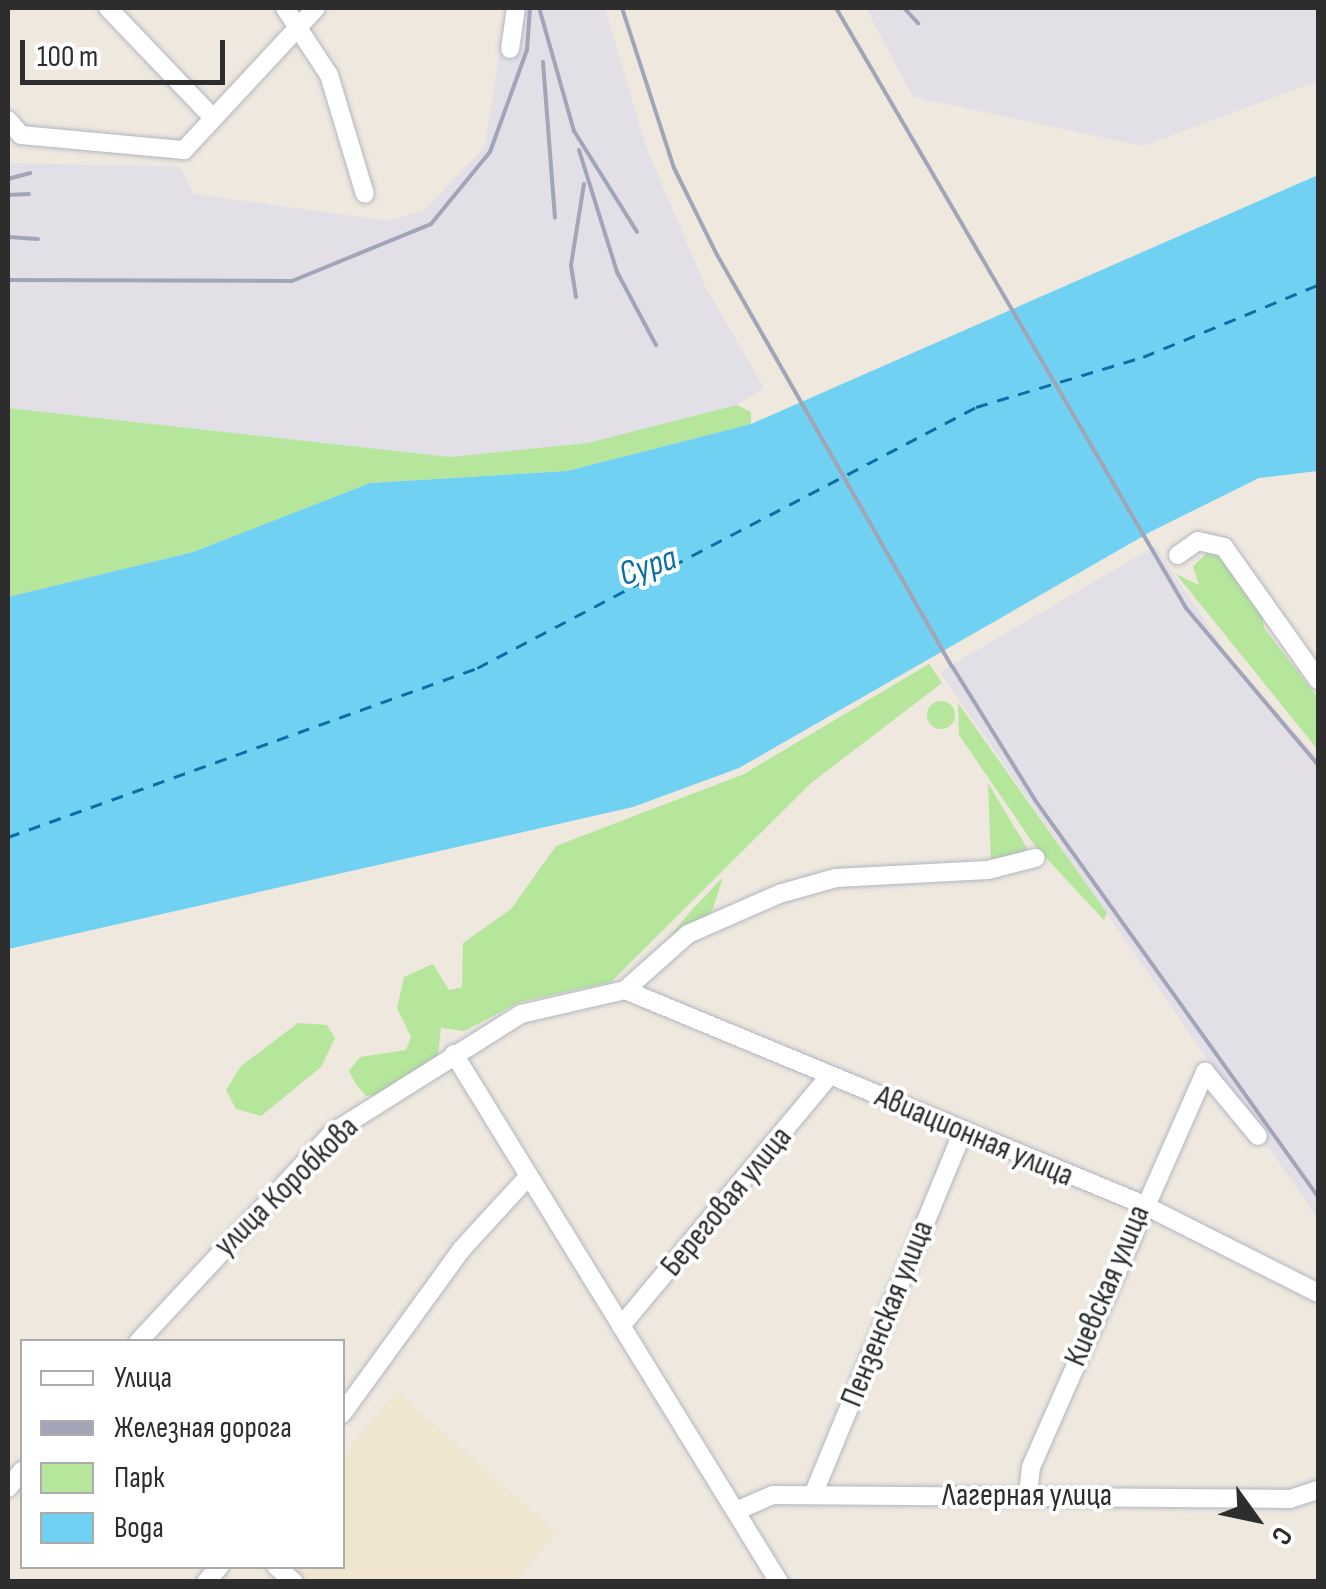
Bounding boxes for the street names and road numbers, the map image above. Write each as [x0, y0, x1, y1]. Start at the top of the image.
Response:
street label: Авиационная улица [869, 1078, 1079, 1196]
street label: улица Коробкова [207, 1109, 367, 1265]
street label: Береговая улица [653, 1119, 801, 1285]
street label: Киевская улица [1057, 1200, 1159, 1372]
street label: Пензенская улица [833, 1215, 943, 1413]
street label: Лагерная улица [942, 1477, 1112, 1515]

